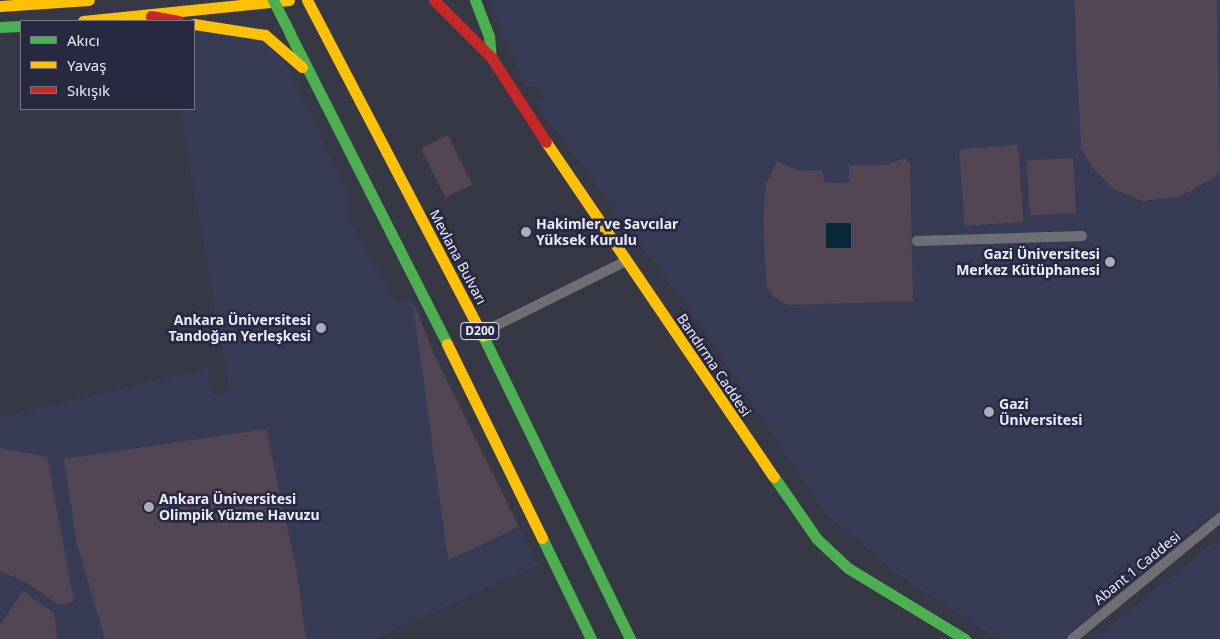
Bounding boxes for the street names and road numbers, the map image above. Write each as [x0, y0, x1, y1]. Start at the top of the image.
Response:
street label: Mevlana Bulvarı [426, 207, 490, 307]
street label: Bandırma Caddesi [673, 310, 755, 420]
road number: D200 [460, 322, 500, 341]
street label: Abant 1 Caddesi [1090, 528, 1184, 608]

